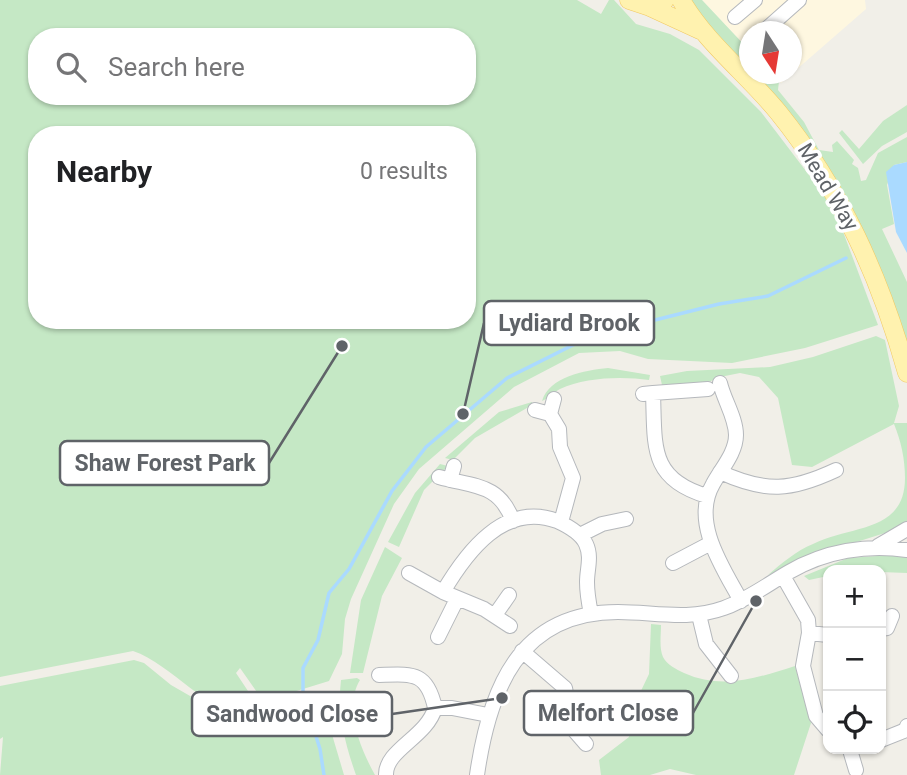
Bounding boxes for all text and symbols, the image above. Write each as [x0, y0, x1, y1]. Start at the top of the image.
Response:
north arrow [739, 21, 802, 84]
search box [28, 28, 476, 105]
icon: search [52, 48, 90, 86]
text: Search here [108, 52, 245, 82]
street label: Mead Way [793, 139, 863, 235]
text: Nearby [56, 154, 152, 189]
text: 0 results [360, 158, 448, 185]
callout: Lydiard Brook [484, 301, 654, 345]
text: Lydiard Brook [498, 310, 641, 337]
callout: Shaw Forest Park [60, 441, 269, 485]
text: Shaw Forest Park [75, 450, 256, 477]
map controls [823, 565, 886, 754]
button: + [823, 565, 886, 628]
button: − [823, 628, 886, 691]
callout: Melfort Close [524, 691, 693, 735]
button: locate [823, 691, 886, 754]
callout: Sandwood Close [192, 692, 392, 736]
text: Melfort Close [538, 700, 678, 727]
text: Sandwood Close [206, 701, 378, 728]

